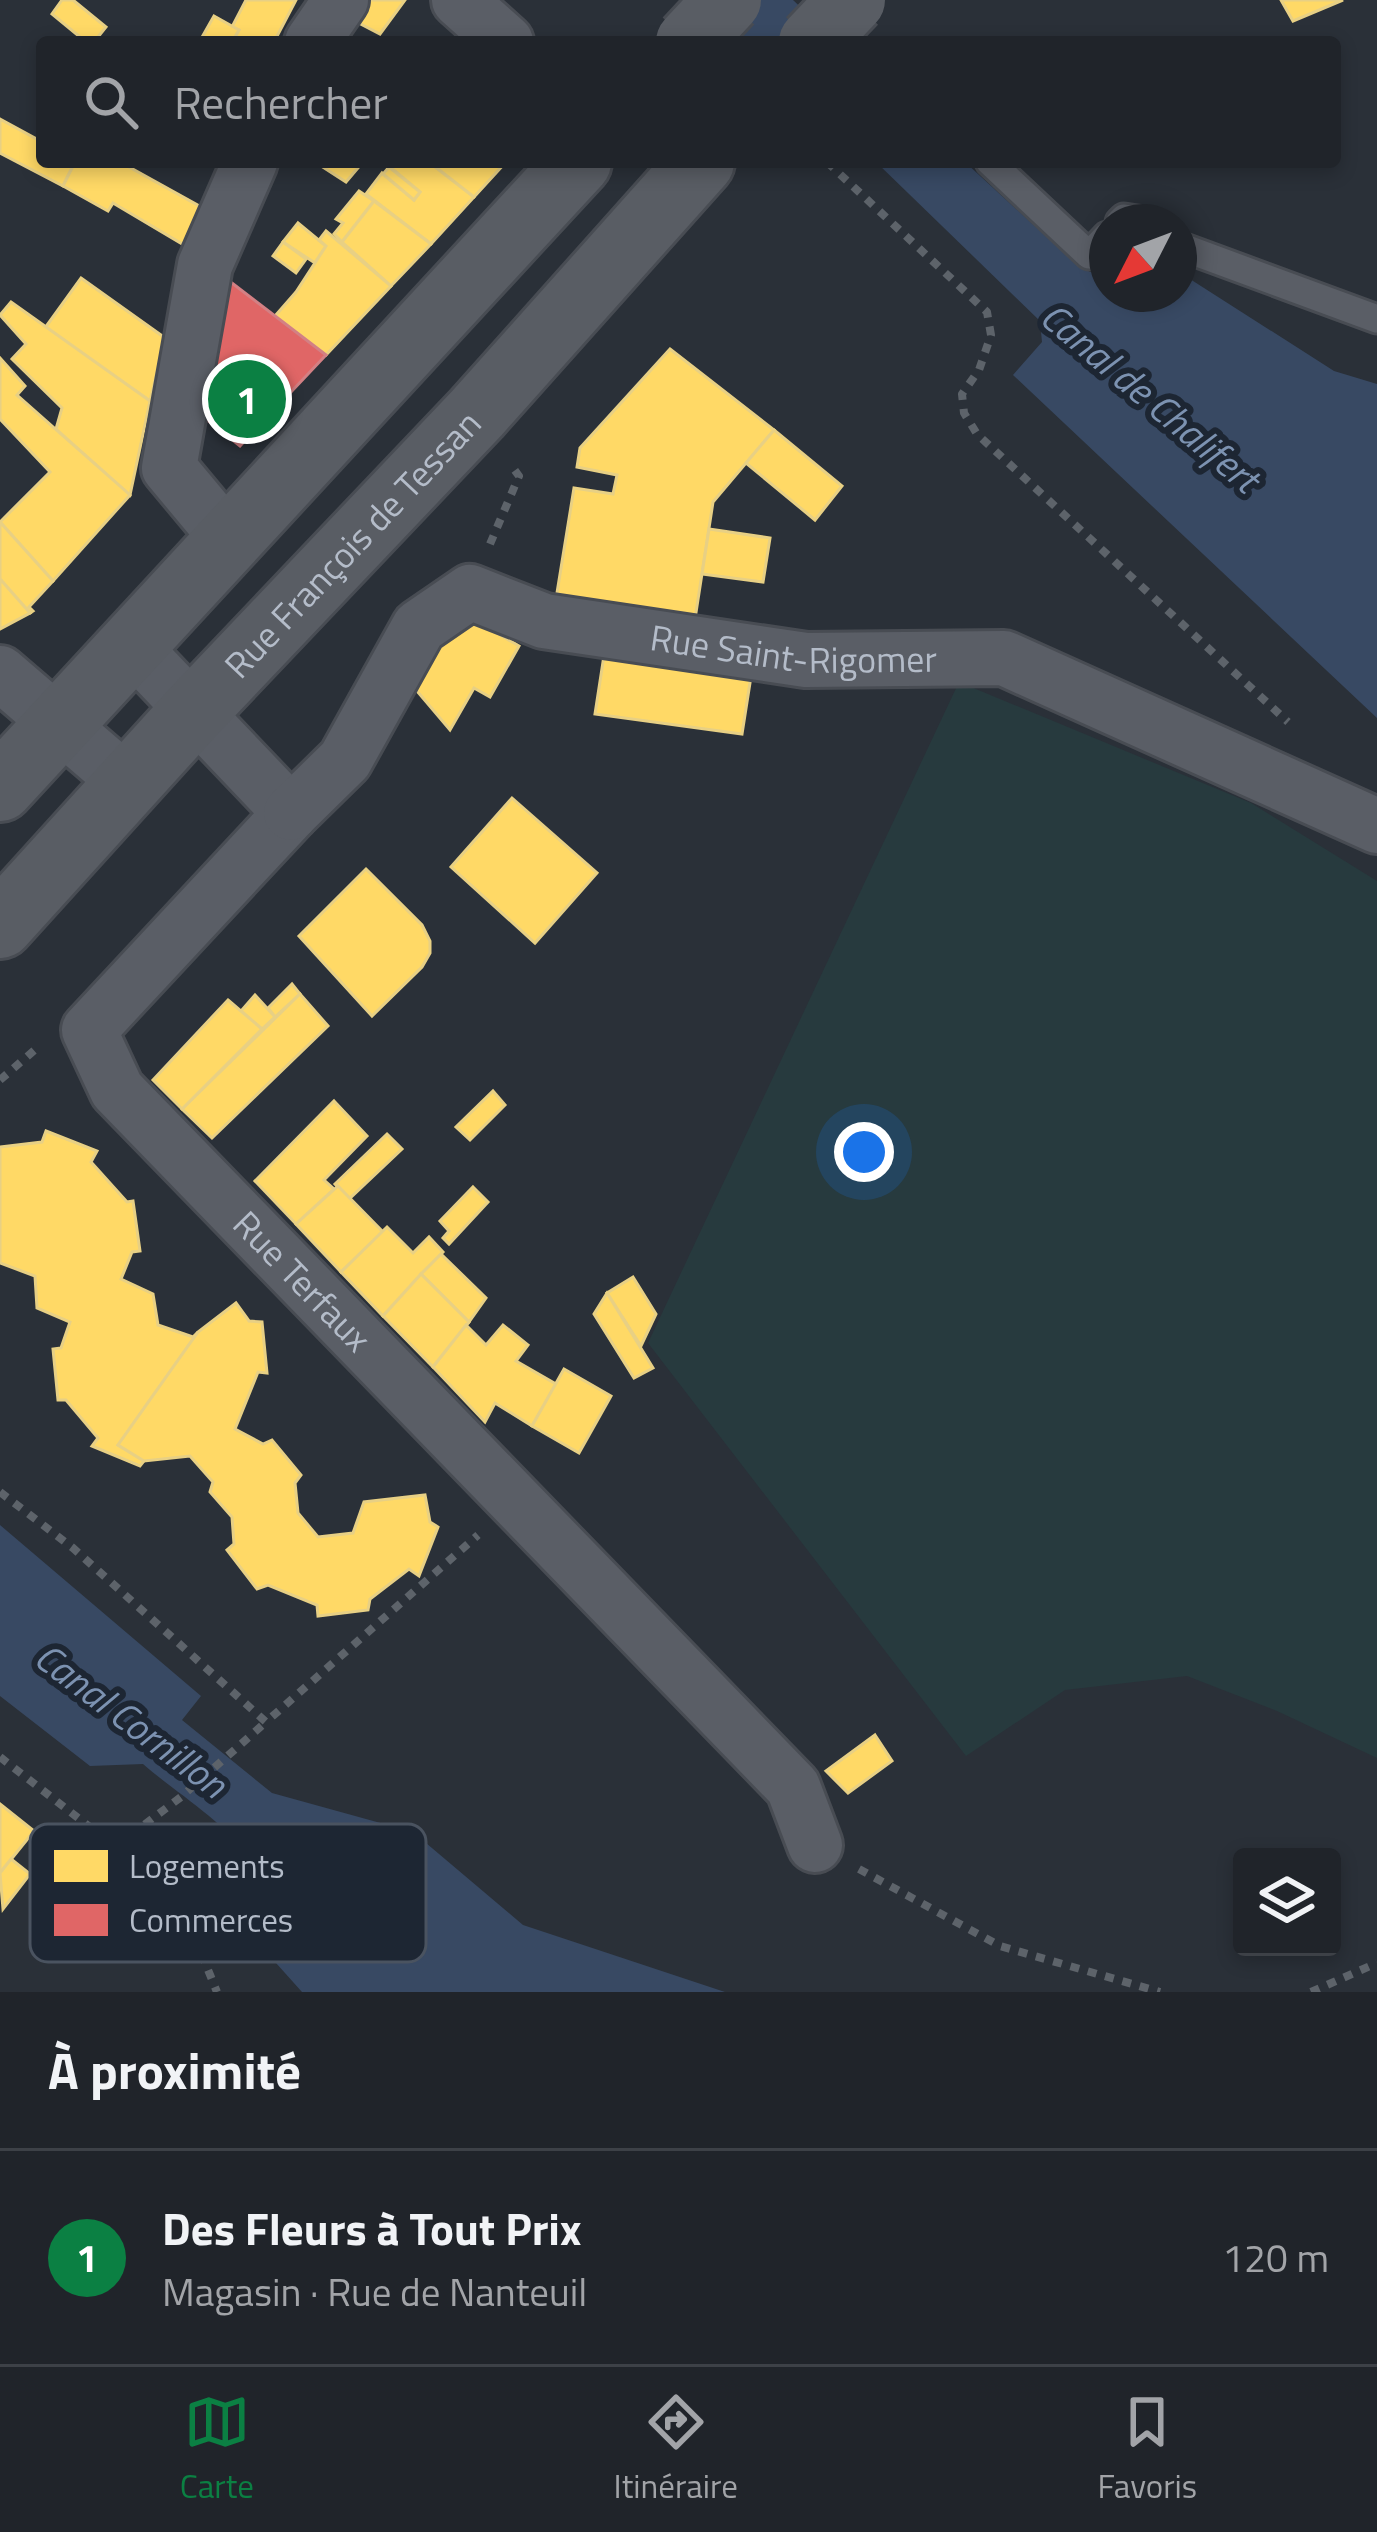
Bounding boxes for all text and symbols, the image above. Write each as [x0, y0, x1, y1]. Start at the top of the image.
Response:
search box [36, 36, 1341, 168]
text: Rechercher [174, 68, 388, 136]
icon: search [78, 69, 144, 135]
north arrow [1089, 204, 1197, 312]
water label: Canal de Chalifert [1028, 287, 1276, 509]
pin: 1 [208, 354, 286, 444]
street label: Rue François de Tessan [211, 397, 493, 690]
street label: Rue Saint-Rigomer [647, 609, 937, 687]
your location [834, 1122, 894, 1182]
street label: Rue Terfaux [221, 1197, 385, 1364]
water label: Canal Cornillon [22, 1627, 242, 1813]
legend [30, 1824, 426, 1962]
text: Logements [129, 1841, 285, 1891]
map controls [1233, 1848, 1341, 1956]
button: layers [1233, 1848, 1341, 1956]
text: Commerces [129, 1895, 293, 1945]
text: À proximité [48, 2031, 301, 2109]
text: Des Fleurs à Tout Prix [162, 2194, 581, 2262]
text: 1 [76, 2228, 98, 2287]
text: 120 m [1222, 2228, 1329, 2287]
text: Magasin · Rue de Nanteuil [162, 2262, 587, 2321]
tab: Carte [180, 2389, 254, 2511]
tab: Itinéraire [614, 2389, 738, 2511]
tab: Favoris [1098, 2389, 1197, 2511]

